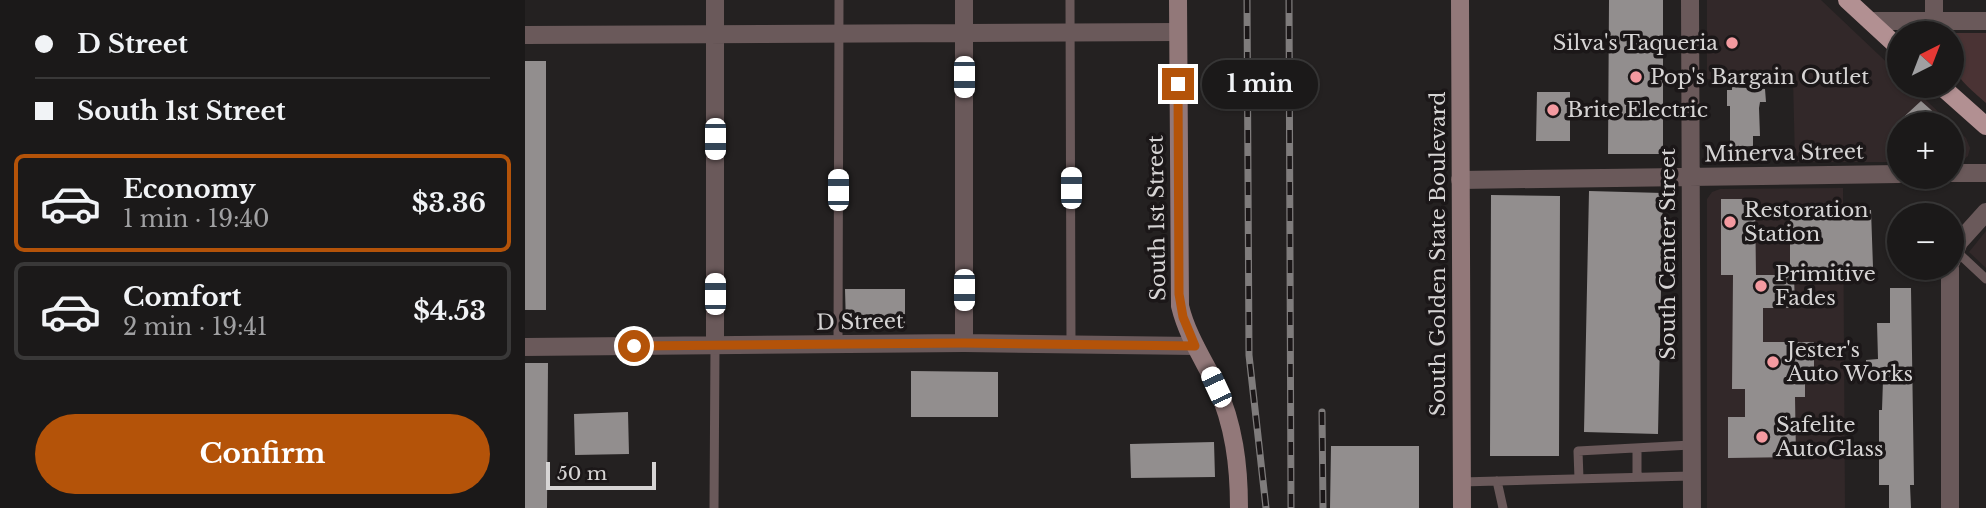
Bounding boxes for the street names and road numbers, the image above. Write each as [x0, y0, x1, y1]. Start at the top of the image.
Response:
street label: South Golden State Boulevard [1425, 91, 1451, 417]
street label: South 1st Street [1143, 135, 1171, 301]
street label: Minerva Street [1704, 139, 1864, 167]
street label: South Center Street [1655, 148, 1681, 360]
street label: D Street [816, 308, 904, 336]

